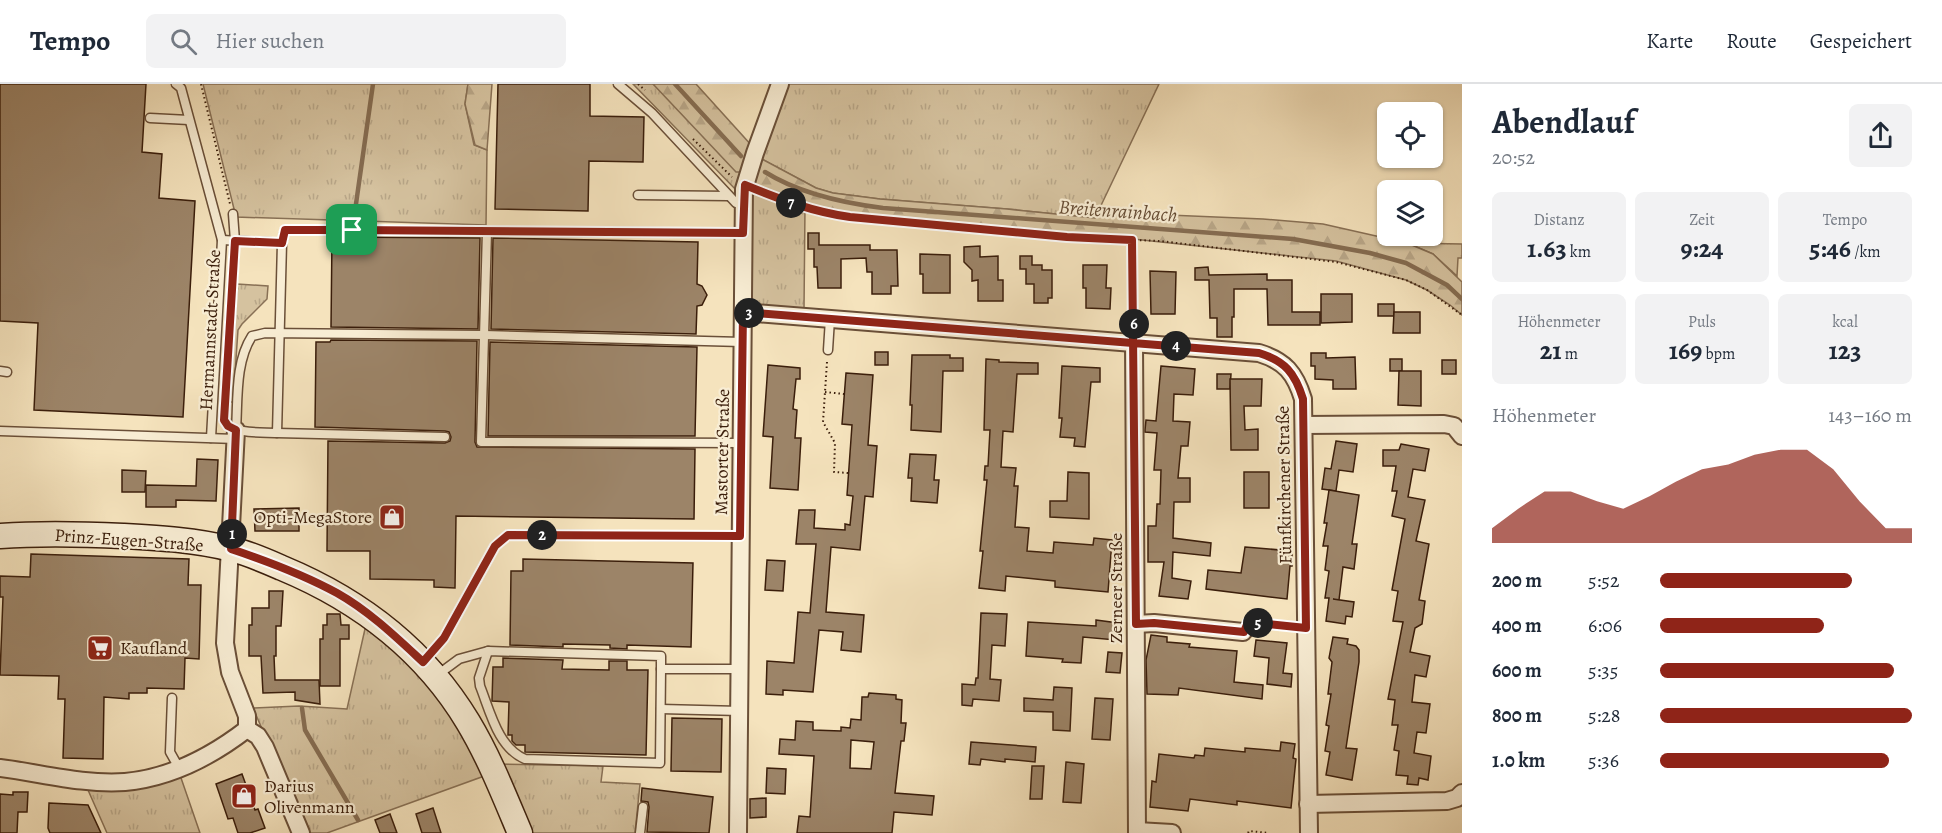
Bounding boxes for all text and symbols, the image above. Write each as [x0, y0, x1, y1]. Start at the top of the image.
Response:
search box [146, 14, 566, 68]
text: Tempo [30, 22, 110, 60]
icon: search [167, 25, 200, 58]
text: Hier suchen [215, 26, 324, 56]
text: Karte [1646, 27, 1693, 55]
text: Route [1726, 27, 1777, 55]
text: Gespeichert [1810, 27, 1912, 55]
text: Abendlauf [1492, 99, 1635, 144]
map controls [1377, 102, 1443, 246]
button: locate [1377, 102, 1443, 168]
button: share [1849, 104, 1912, 167]
text: 20:52 [1492, 144, 1535, 171]
button: layers [1377, 180, 1443, 246]
pin: 7 [776, 188, 806, 218]
text: 7 [788, 192, 794, 214]
water label: Breitenrainbach [1058, 193, 1178, 229]
pin [326, 204, 377, 255]
text: Distanz [1533, 209, 1585, 231]
text: Zeit [1689, 209, 1715, 231]
text: Tempo [1823, 209, 1867, 231]
icon: arrive [335, 213, 368, 246]
text: 1.63 [1527, 231, 1567, 266]
text: 9:24 [1680, 231, 1724, 266]
text: 5:46 [1809, 231, 1851, 266]
text: km [1567, 241, 1591, 263]
text: /km [1851, 241, 1881, 263]
street label: Hermannstadt Straße [194, 249, 226, 411]
pin: 3 [734, 298, 764, 328]
text: 3 [746, 302, 752, 324]
pin: 6 [1119, 309, 1149, 339]
text: Höhenmeter [1517, 311, 1601, 333]
text: Puls [1688, 311, 1716, 333]
text: kcal [1832, 311, 1858, 333]
text: 6 [1130, 313, 1138, 335]
pin: 4 [1161, 331, 1191, 361]
text: 21 [1540, 333, 1562, 368]
text: 169 [1669, 333, 1702, 368]
text: 123 [1828, 333, 1862, 368]
text: 4 [1172, 335, 1180, 357]
text: m [1562, 343, 1578, 365]
text: bpm [1702, 343, 1735, 365]
street label: Mastorter Straße [709, 389, 735, 515]
text: Höhenmeter [1492, 402, 1596, 429]
text: 143–160 m [1828, 402, 1912, 429]
street label: Fünfkirchener Straße [1271, 406, 1297, 564]
shop icon: Opti-MegaStore [377, 502, 407, 532]
place label: Opti-MegaStore [254, 505, 372, 529]
pin: 1 [217, 519, 247, 549]
pin: 2 [527, 520, 557, 550]
street label: Prinz-Eugen-Straße [54, 523, 204, 557]
text: 1 [229, 523, 235, 545]
text: 2 [538, 524, 546, 546]
street label: Zerneer Straße [1104, 533, 1128, 643]
text: 200 m [1492, 567, 1542, 594]
text: 5:52 [1588, 567, 1619, 594]
pin: 5 [1243, 608, 1273, 638]
text: 5 [1255, 612, 1261, 634]
text: 400 m [1492, 612, 1542, 639]
text: 6:06 [1588, 612, 1622, 639]
supermarket icon: Kaufland [85, 633, 115, 663]
place label: Kaufland [120, 636, 188, 660]
text: 600 m [1492, 657, 1542, 684]
text: 5:35 [1588, 657, 1618, 684]
text: 800 m [1492, 702, 1542, 729]
text: 5:28 [1588, 702, 1621, 729]
text: 1.0 km [1492, 747, 1545, 774]
text: 5:36 [1588, 747, 1619, 774]
place label: Darius Olivenmann [264, 774, 355, 819]
shop icon: Darius Olivenmann [229, 781, 259, 811]

